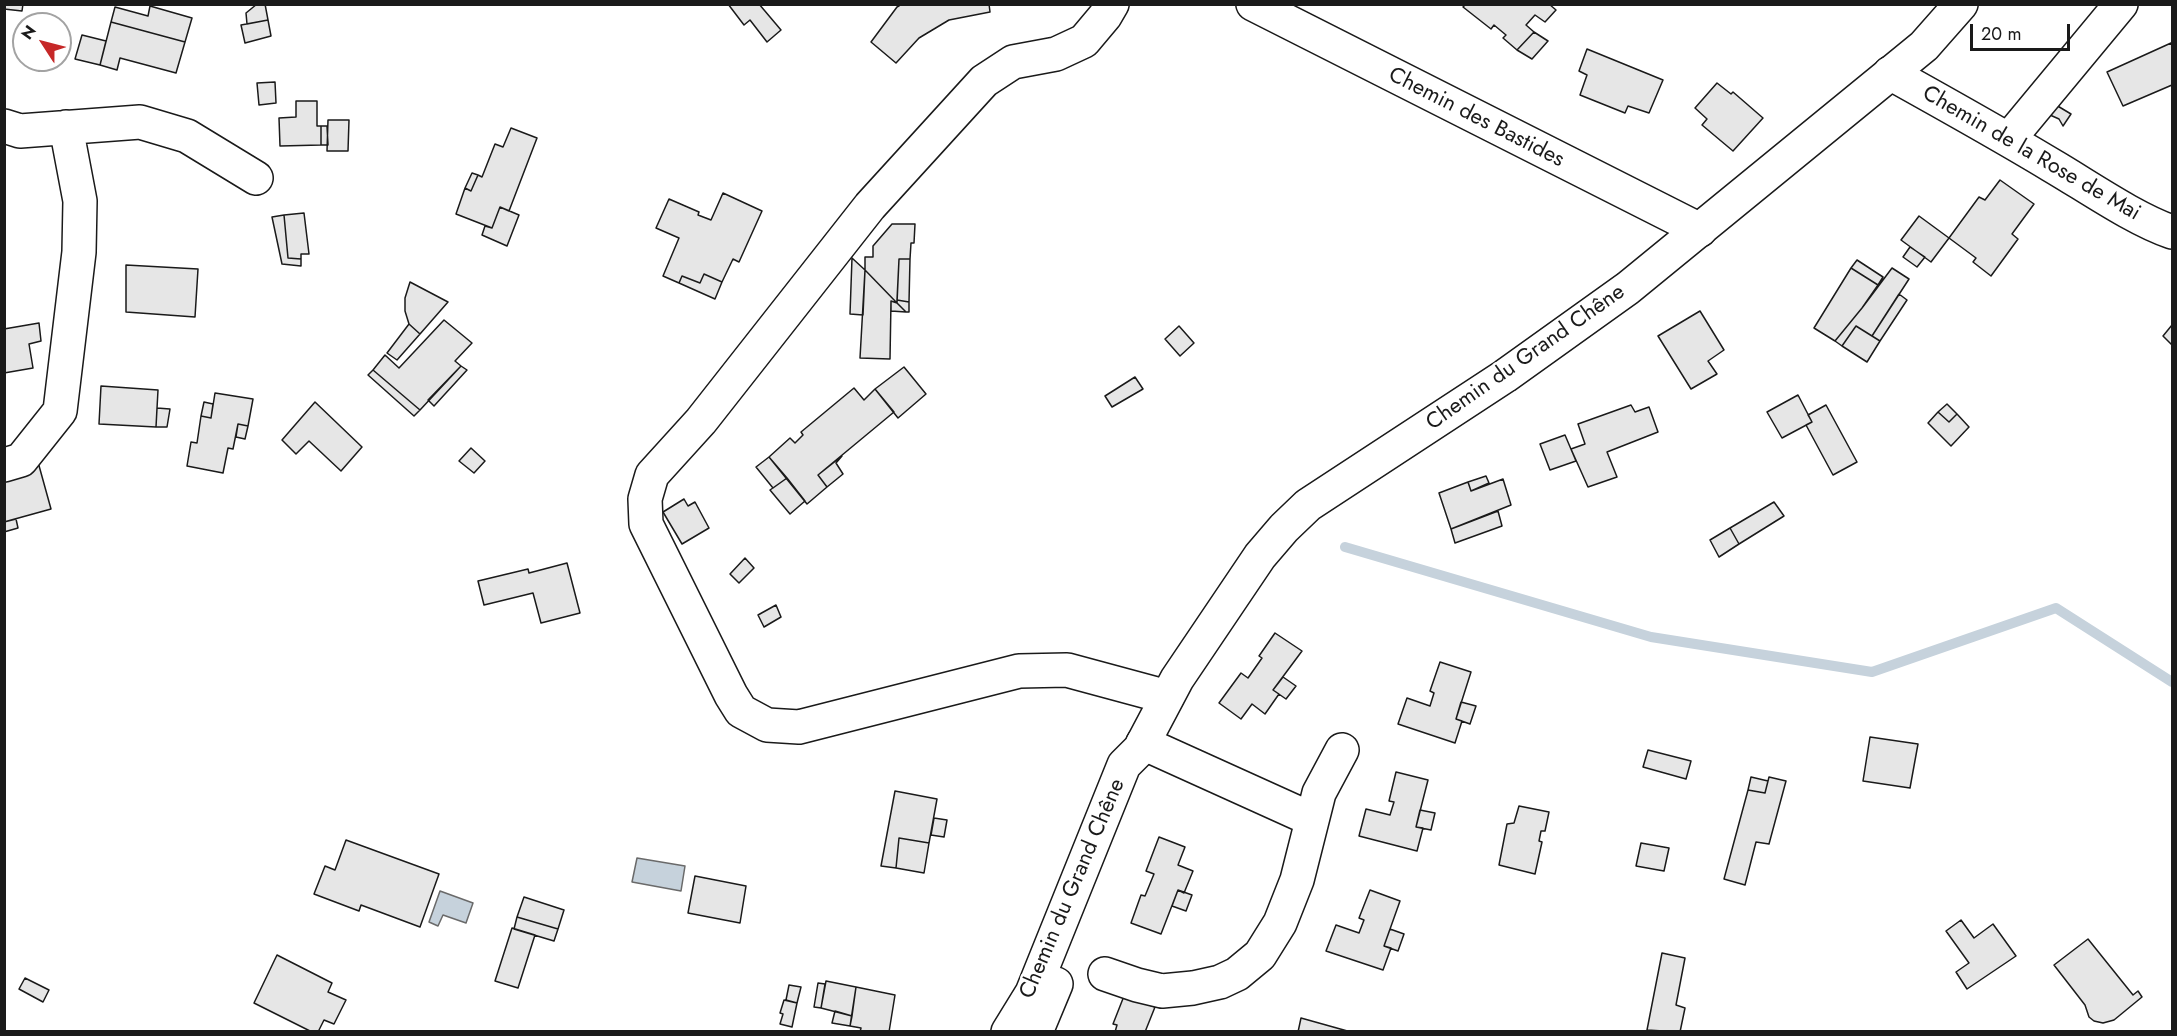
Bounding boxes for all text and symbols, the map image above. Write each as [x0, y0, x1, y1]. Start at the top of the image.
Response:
north arrow [12, 12, 72, 72]
scale bar [1973, 12, 2074, 50]
text: N [16, 20, 42, 44]
text: 20 m [1981, 21, 2021, 47]
street label: Chemin des Bastides [1384, 62, 1568, 174]
street label: Chemin de la Rose de Mai [1917, 81, 2145, 227]
street label: Chemin du Grand Chêne [1422, 279, 1630, 437]
street label: Chemin du Grand Chêne [1015, 775, 1131, 1003]

